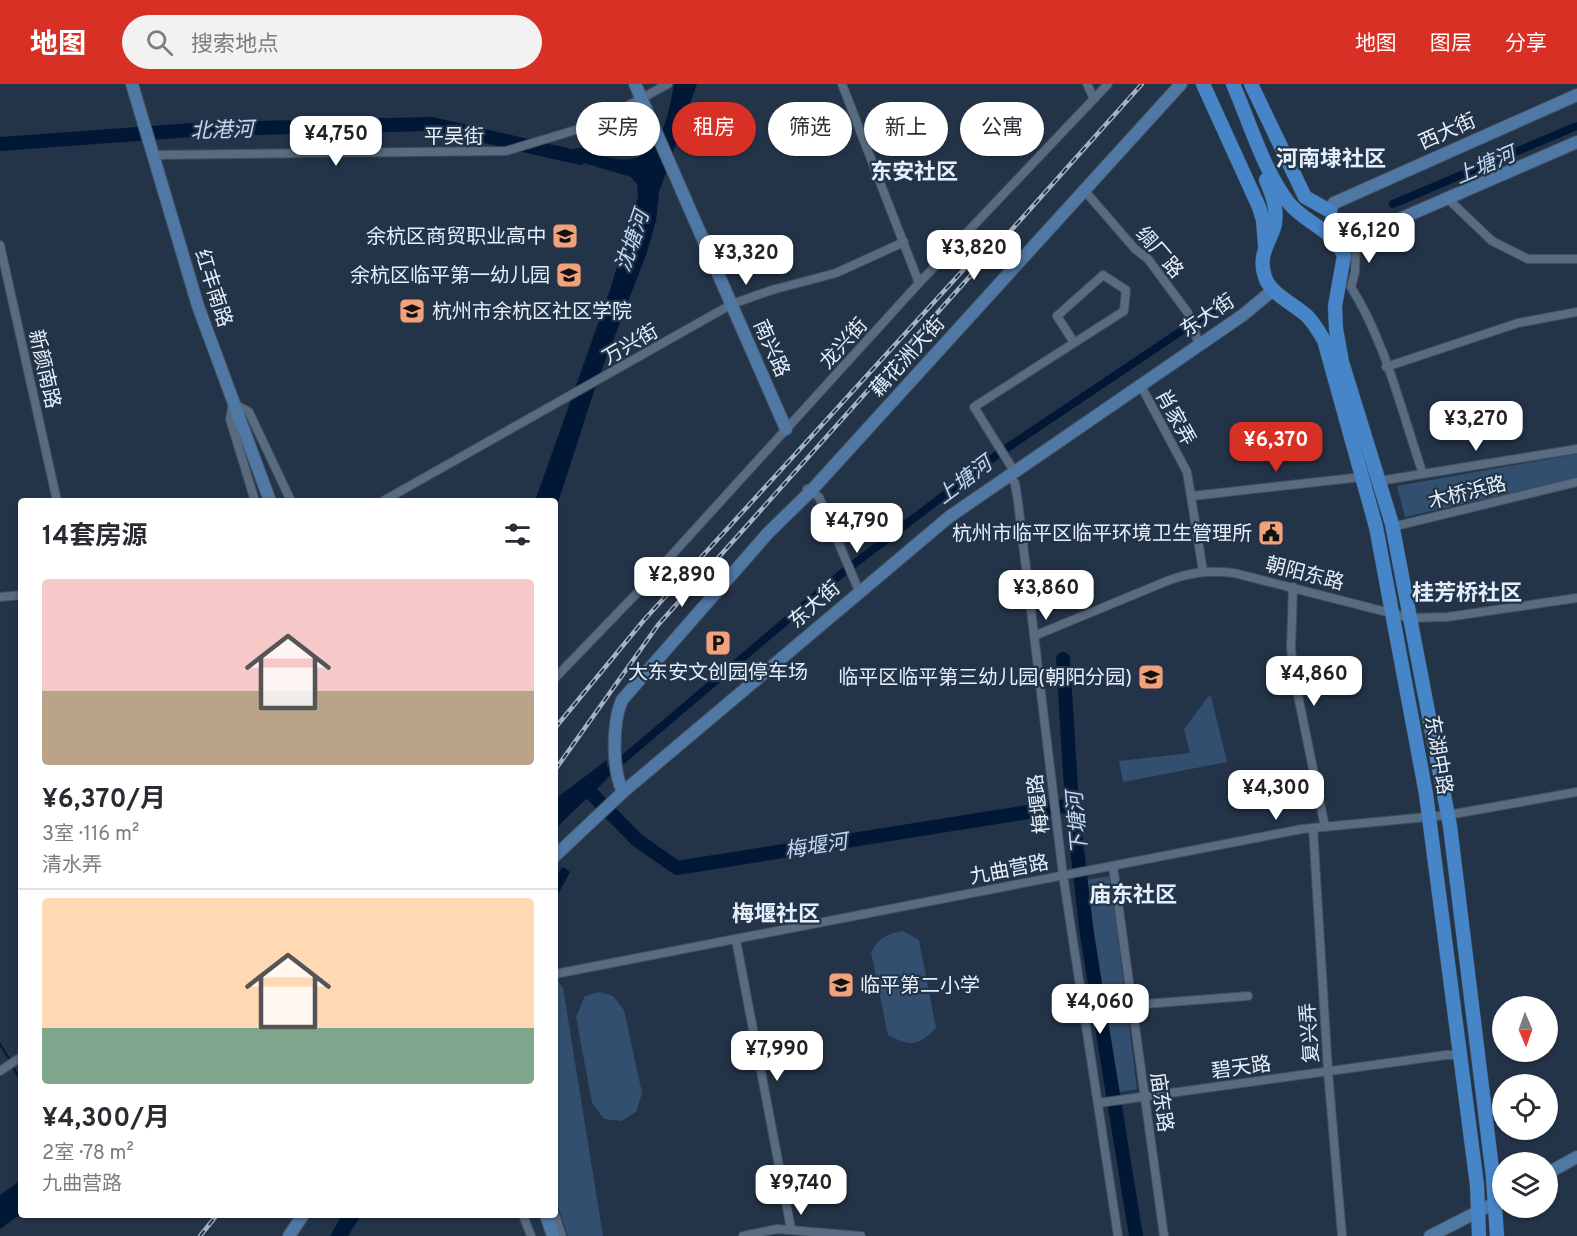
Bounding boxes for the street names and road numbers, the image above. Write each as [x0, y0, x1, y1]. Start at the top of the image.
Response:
street label: 西大街 [1415, 109, 1481, 157]
street label: 平吴街 [424, 125, 484, 151]
street label: 绸厂路 [1129, 222, 1188, 284]
street label: 红丰南路 [187, 247, 237, 331]
street label: 东大街 [1176, 289, 1240, 344]
street label: 藕花洲大街 [865, 311, 952, 403]
street label: 龙兴街 [815, 313, 874, 375]
street label: 南兴路 [746, 316, 794, 382]
street label: 万兴街 [599, 319, 663, 372]
street label: 新颜南路 [21, 328, 65, 411]
street label: 肖家弄 [1148, 385, 1200, 451]
street label: 木桥浜路 [1426, 472, 1509, 516]
street label: 朝阳东路 [1263, 553, 1346, 597]
street label: 东大街 [784, 576, 846, 635]
street label: 东湖中路 [1417, 714, 1457, 797]
street label: 梅堰路 [1023, 772, 1057, 835]
street label: 九曲营路 [968, 851, 1051, 891]
street label: 复兴弄 [1296, 1002, 1326, 1064]
street label: 碧天路 [1210, 1052, 1273, 1086]
street label: 庙东路 [1143, 1071, 1177, 1134]

